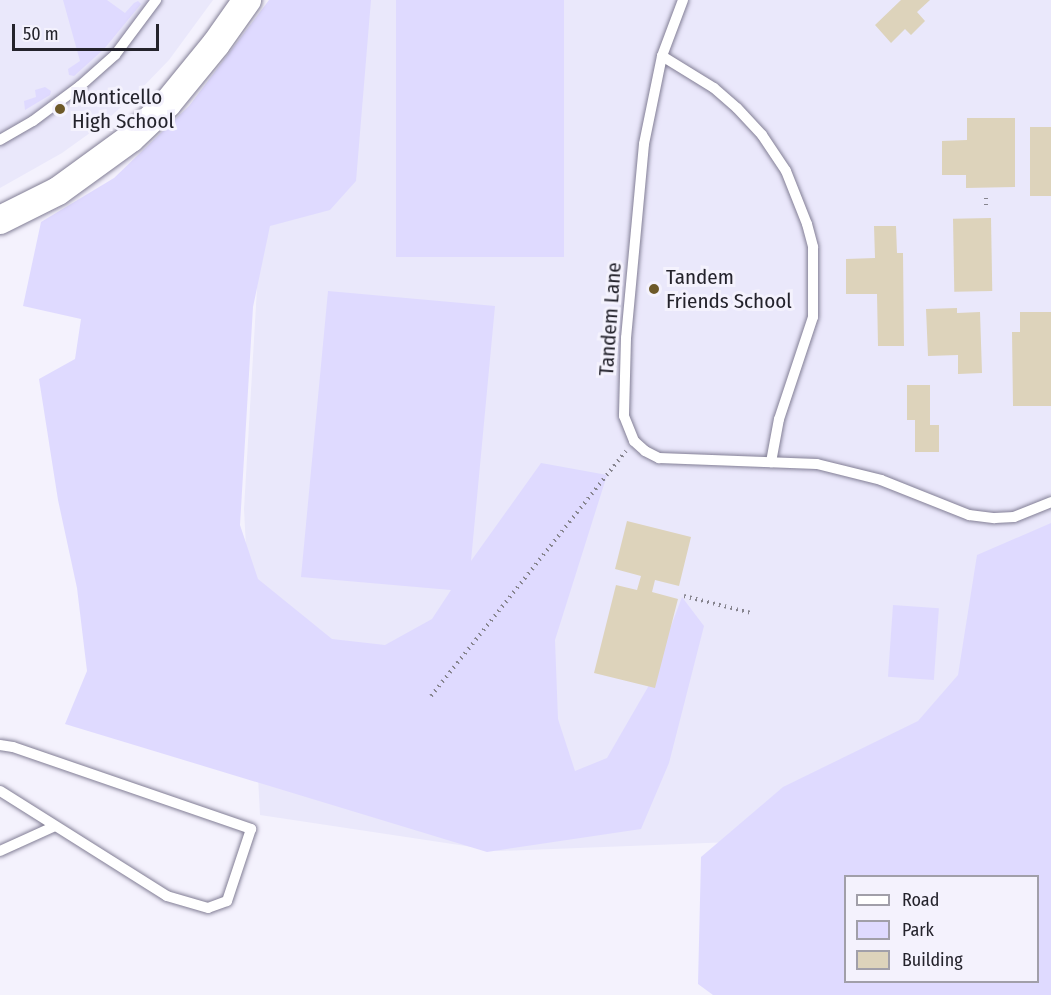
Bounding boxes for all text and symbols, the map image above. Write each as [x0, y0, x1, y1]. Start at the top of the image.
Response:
scale bar [15, 12, 162, 50]
text: 50 m [23, 23, 59, 45]
place label: Monticello High School [72, 84, 174, 134]
marker: Monticello High School [53, 102, 67, 116]
street label: Tandem Lane [593, 261, 627, 377]
place label: Tandem Friends School [666, 264, 792, 314]
marker: Tandem Friends School [647, 282, 661, 296]
legend [844, 875, 1039, 983]
text: Road [902, 889, 939, 911]
text: Park [902, 919, 934, 941]
text: Building [902, 949, 963, 971]

